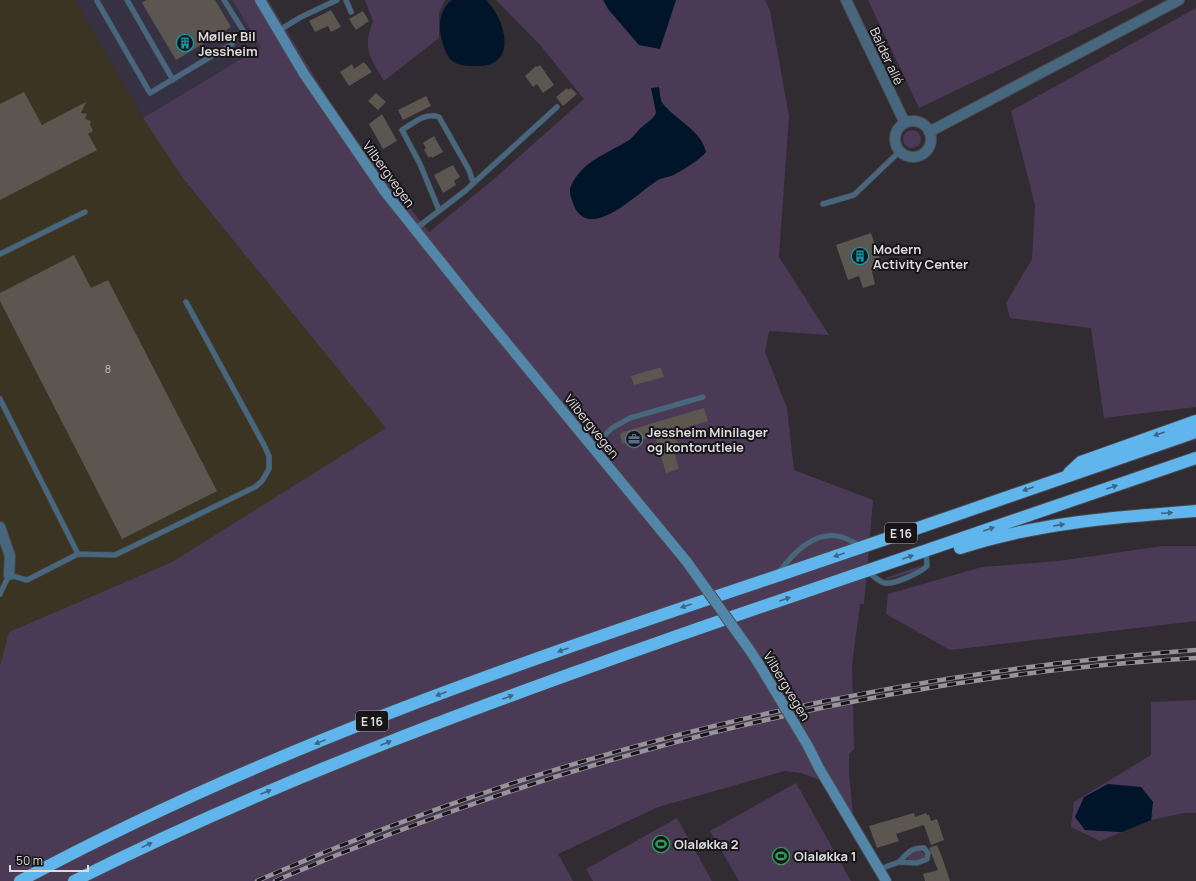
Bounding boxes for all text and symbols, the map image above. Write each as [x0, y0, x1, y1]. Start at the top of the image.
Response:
street label: Balder allé [866, 24, 908, 88]
place label: Møller Bil Jessheim [198, 27, 258, 60]
building icon: Møller Bil Jessheim [175, 33, 195, 53]
street label: Vilbergvegen [359, 137, 419, 211]
place label: Modern Activity Center [873, 240, 968, 273]
building icon: Modern Activity Center [850, 246, 870, 266]
house number: 8 [105, 361, 111, 376]
street label: Vilbergvegen [561, 390, 623, 462]
place label: Jessheim Minilager og kontorutleie [647, 423, 768, 456]
office icon: Jessheim Minilager og kontorutleie [624, 429, 644, 449]
one-way arrow [1153, 432, 1165, 438]
one-way arrow [1107, 484, 1119, 490]
one-way arrow [1021, 487, 1033, 493]
one-way arrow [1161, 510, 1173, 517]
one-way arrow [1053, 522, 1065, 528]
road number: E 16 [885, 523, 917, 543]
one-way arrow [984, 526, 996, 532]
one-way arrow [832, 552, 844, 558]
one-way arrow [903, 554, 915, 560]
one-way arrow [780, 596, 792, 602]
one-way arrow [680, 604, 692, 610]
one-way arrow [557, 647, 569, 653]
street label: Vilbergvegen [759, 648, 815, 724]
one-way arrow [435, 692, 447, 698]
one-way arrow [502, 693, 514, 699]
road number: E 16 [356, 711, 388, 731]
one-way arrow [314, 739, 326, 745]
one-way arrow [381, 739, 393, 745]
one-way arrow [260, 789, 271, 795]
sports icon: Olaløkka 2 [651, 834, 671, 854]
place label: Olaløkka 2 [674, 835, 739, 853]
one-way arrow [141, 842, 153, 848]
sports icon: Olaløkka 1 [771, 846, 791, 866]
scale bar [10, 847, 88, 873]
place label: Olaløkka 1 [794, 847, 856, 865]
text: 50 m [16, 852, 43, 869]

